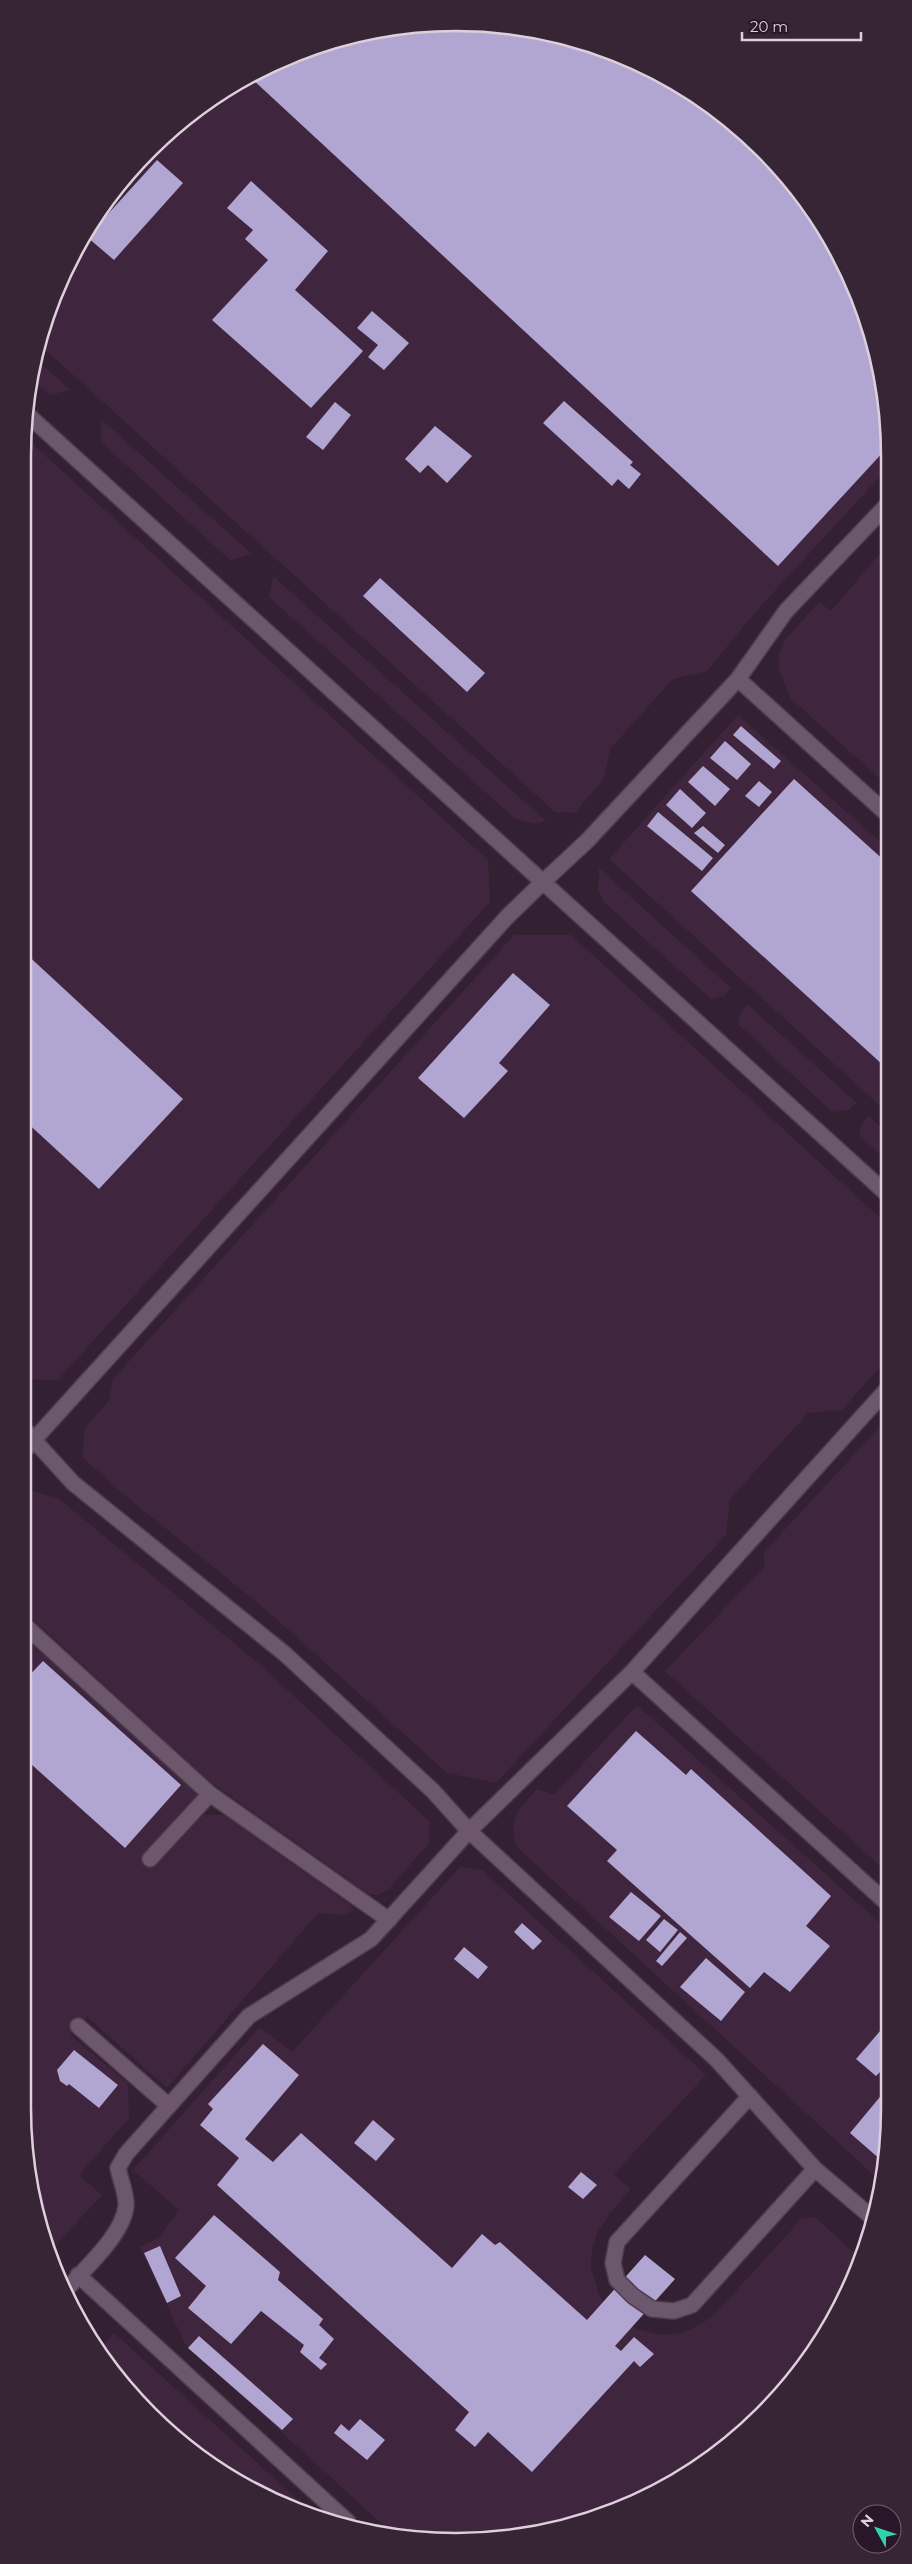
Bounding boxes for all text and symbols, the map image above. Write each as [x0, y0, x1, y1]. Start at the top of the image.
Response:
scale bar [742, 10, 861, 42]
text: 20 m [750, 17, 788, 36]
north arrow [852, 2504, 902, 2554]
text: N [857, 2511, 878, 2531]

